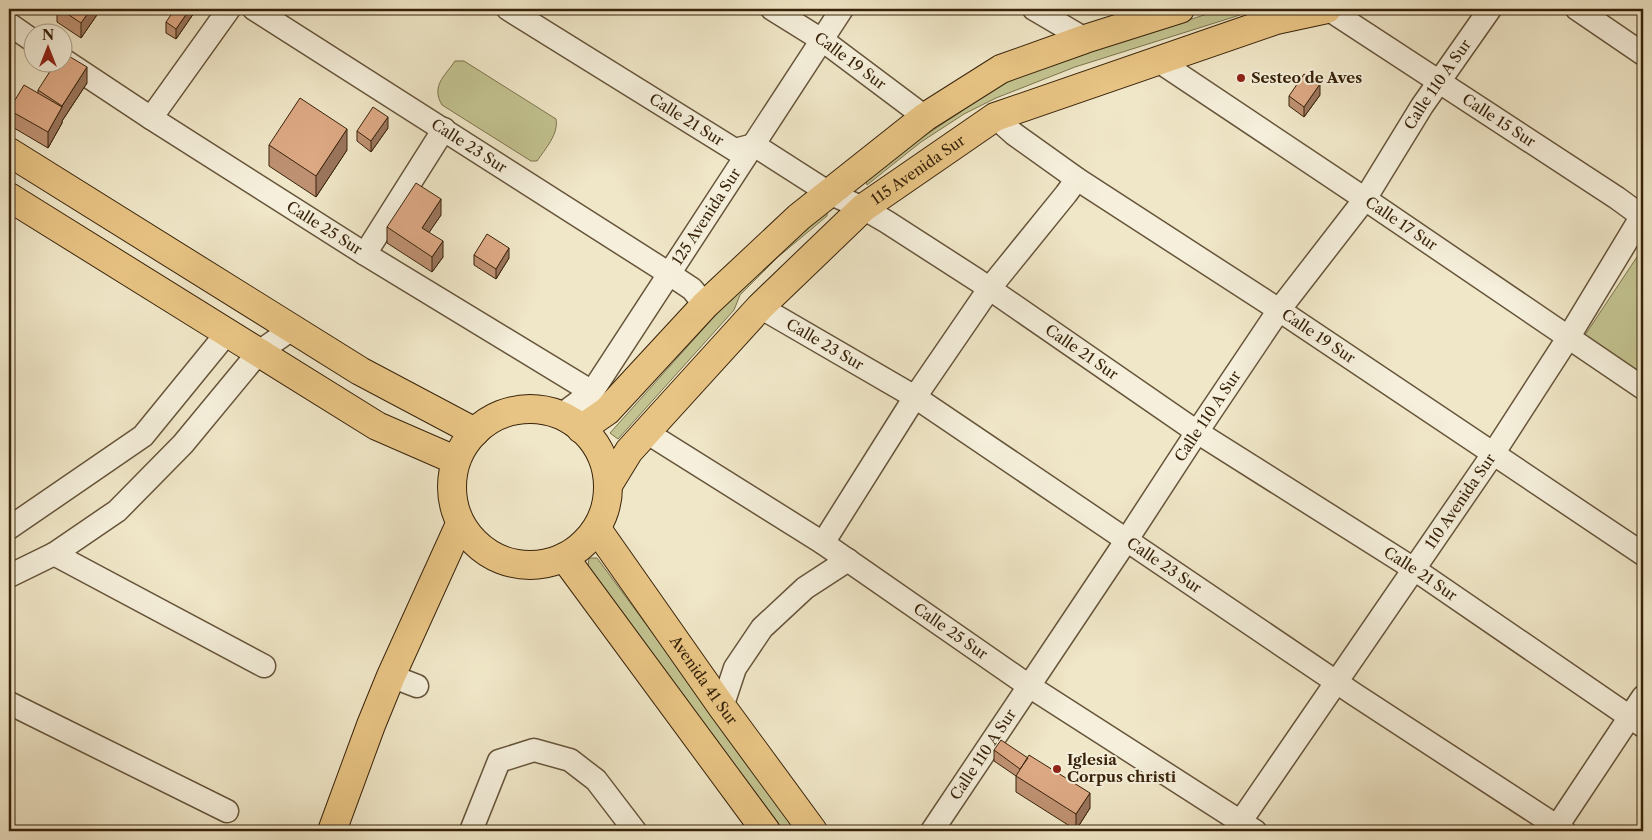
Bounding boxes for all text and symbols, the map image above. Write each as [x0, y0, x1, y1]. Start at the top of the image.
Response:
north arrow [22, 22, 72, 72]
text: N [42, 26, 54, 44]
street label: Calle 19 Sur [811, 28, 891, 94]
street label: Calle 110 A Sur [1400, 35, 1475, 133]
place label: Sesteo de Aves [1251, 68, 1362, 87]
marker: Sesteo de Aves [1235, 72, 1247, 84]
street label: Calle 21 Sur [646, 89, 728, 150]
street label: Calle 15 Sur [1459, 89, 1540, 152]
street label: Calle 23 Sur [428, 114, 511, 177]
street label: 115 Avenida Sur [867, 130, 969, 209]
street label: 125 Avenida Sur [667, 164, 745, 269]
street label: Calle 17 Sur [1362, 192, 1442, 255]
street label: Calle 25 Sur [283, 197, 367, 259]
street label: Calle 19 Sur [1278, 305, 1360, 368]
street label: Calle 23 Sur [783, 314, 868, 374]
street label: Calle 21 Sur [1042, 320, 1122, 384]
street label: Calle 110 A Sur [1170, 366, 1245, 465]
street label: 110 Avenida Sur [1421, 449, 1500, 552]
street label: Calle 23 Sur [1123, 533, 1206, 598]
street label: Calle 21 Sur [1380, 542, 1462, 605]
street label: Calle 25 Sur [910, 599, 992, 664]
street label: Avenida 41 Sur [665, 631, 742, 729]
street label: Calle 110 A Sur [946, 705, 1020, 803]
place label: Iglesia Corpus christi [1067, 750, 1177, 786]
marker: Iglesia Corpus christi [1051, 763, 1063, 775]

